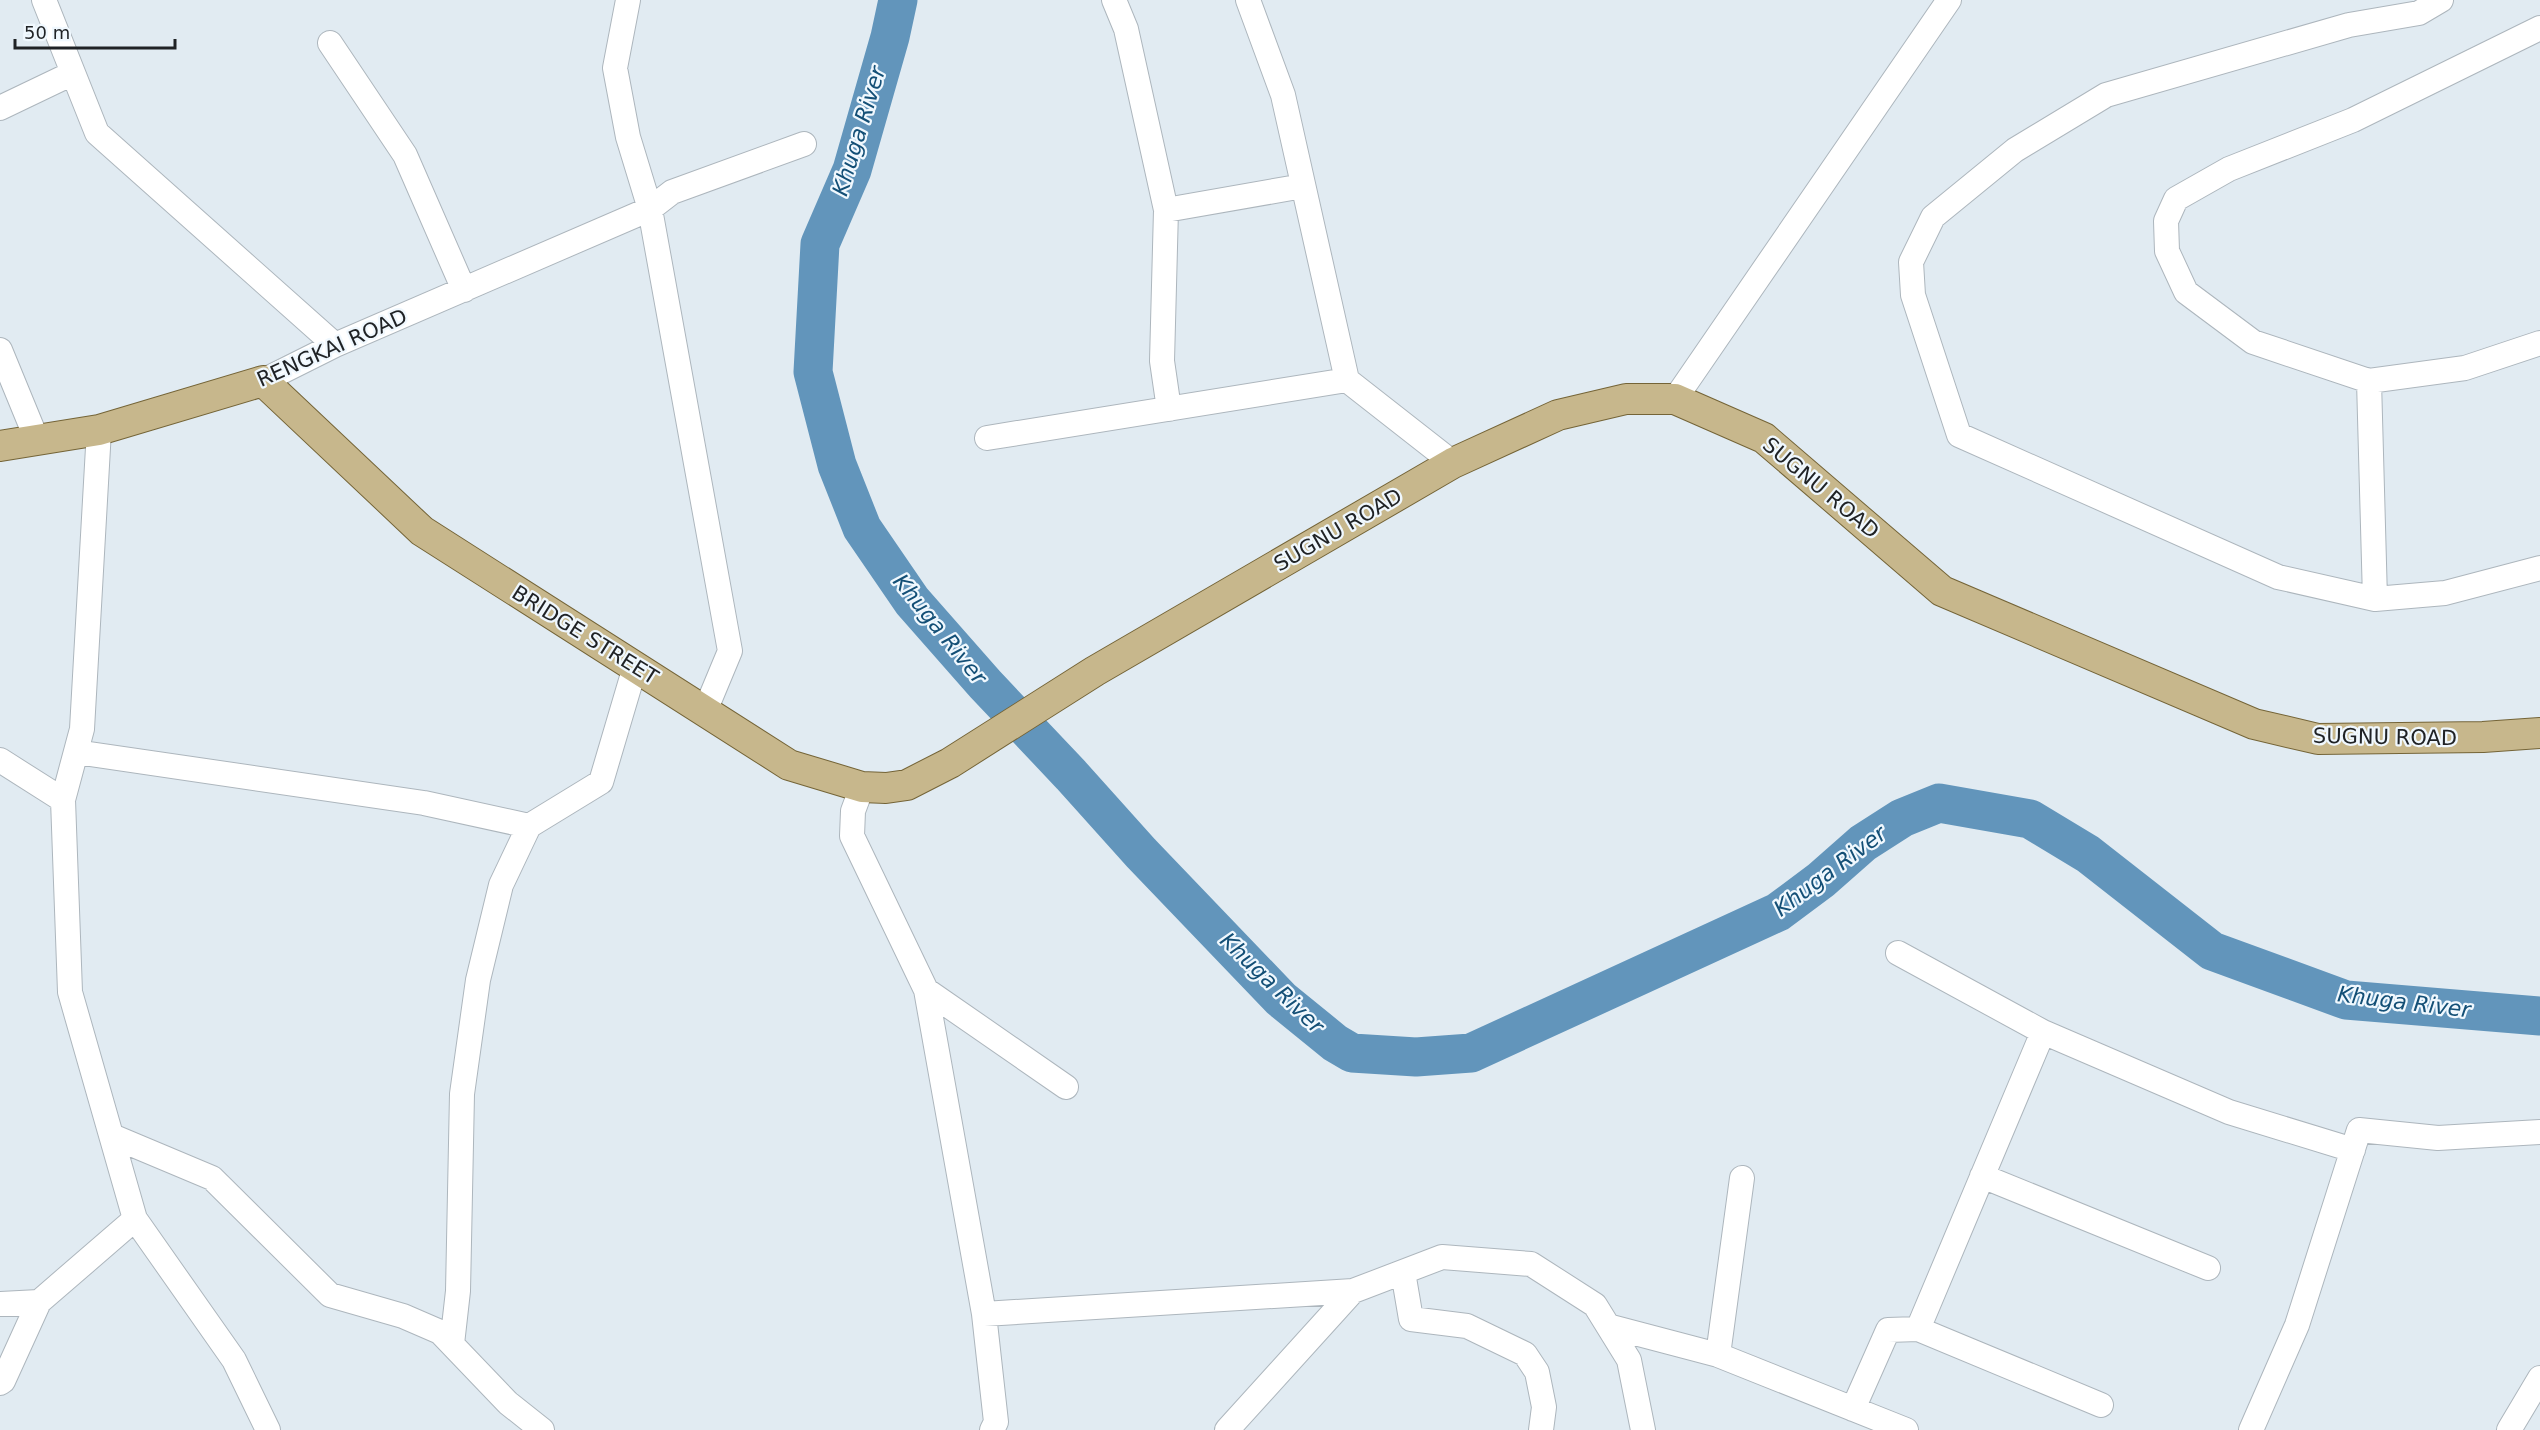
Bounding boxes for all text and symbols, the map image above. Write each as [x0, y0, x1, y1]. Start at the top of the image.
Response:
scale bar [15, 12, 176, 50]
text: 50 m [24, 22, 70, 43]
water label: Khuga River [827, 62, 891, 199]
street label: RENGKAI ROAD [253, 304, 411, 392]
street label: SUGNU ROAD [1758, 433, 1884, 543]
street label: SUGNU ROAD [1270, 484, 1406, 576]
water label: Khuga River [888, 569, 993, 690]
street label: BRIDGE STREET [508, 580, 663, 690]
street label: SUGNU ROAD [2313, 724, 2457, 750]
water label: Khuga River [1769, 820, 1892, 921]
water label: Khuga River [1215, 928, 1330, 1040]
water label: Khuga River [2336, 981, 2474, 1023]

